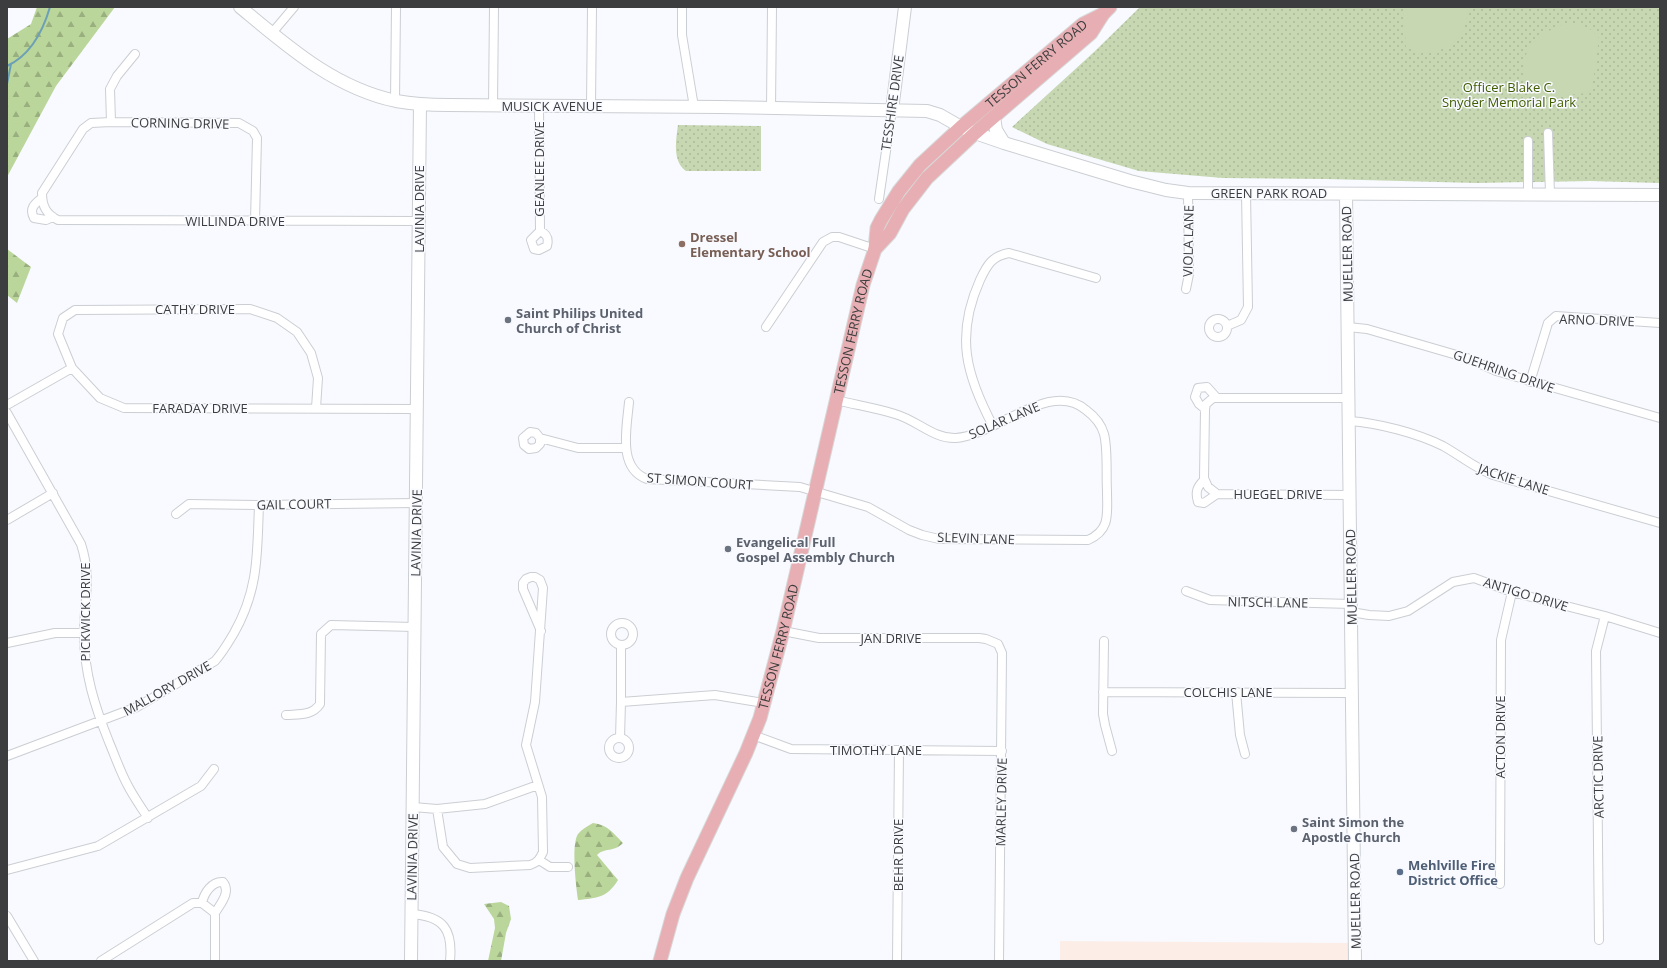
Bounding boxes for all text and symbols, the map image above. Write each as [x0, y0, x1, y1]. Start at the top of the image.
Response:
street label: TESSON FERRY ROAD [981, 15, 1091, 112]
street label: TESSHIRE DRIVE [876, 54, 908, 152]
park label: Officer Blake C. Snyder Memorial Park [1442, 78, 1576, 111]
street label: MUSICK AVENUE [501, 97, 603, 115]
street label: CORNING DRIVE [131, 113, 229, 133]
street label: GEANLEE DRIVE [530, 121, 548, 217]
street label: LAVINIA DRIVE [410, 165, 428, 253]
street label: GREEN PARK ROAD [1211, 184, 1327, 202]
street label: VIOLA LANE [1178, 205, 1198, 277]
street label: MUELLER ROAD [1337, 206, 1357, 302]
street label: WILLINDA DRIVE [185, 212, 285, 230]
place label: Dressel Elementary School [690, 228, 811, 261]
marker: Dressel Elementary School [677, 239, 687, 249]
street label: TESSON FERRY ROAD [829, 266, 877, 396]
street label: CATHY DRIVE [155, 300, 235, 318]
place label: Saint Philips United Church of Christ [516, 304, 643, 337]
street label: ARNO DRIVE [1559, 310, 1635, 330]
marker: Saint Philips United Church of Christ [503, 315, 513, 325]
street label: GUEHRING DRIVE [1451, 345, 1557, 397]
street label: SOLAR LANE [966, 397, 1042, 443]
street label: FARADAY DRIVE [152, 399, 248, 417]
street label: JACKIE LANE [1474, 458, 1552, 499]
street label: ST SIMON COURT [646, 468, 755, 494]
street label: HUEGEL DRIVE [1233, 485, 1323, 503]
street label: LAVINIA DRIVE [406, 489, 426, 577]
street label: GAIL COURT [257, 494, 332, 514]
street label: SLEVIN LANE [937, 528, 1015, 548]
street label: MUELLER ROAD [1341, 529, 1361, 625]
place label: Evangelical Full Gospel Assembly Church [736, 533, 895, 566]
marker: Evangelical Full Gospel Assembly Church [723, 544, 733, 554]
street label: PICKWICK DRIVE [76, 563, 94, 661]
street label: ANTIGO DRIVE [1481, 573, 1571, 615]
street label: TESSON FERRY ROAD [754, 582, 803, 711]
street label: NITSCH LANE [1227, 592, 1309, 612]
street label: JAN DRIVE [859, 629, 921, 647]
street label: MALLORY DRIVE [120, 656, 214, 720]
street label: COLCHIS LANE [1183, 683, 1273, 701]
street label: ACTON DRIVE [1491, 696, 1509, 778]
street label: ARCTIC DRIVE [1588, 735, 1608, 819]
street label: TIMOTHY LANE [830, 741, 922, 759]
street label: MARLEY DRIVE [991, 758, 1011, 846]
street label: LAVINIA DRIVE [402, 813, 422, 901]
place label: Saint Simon the Apostle Church [1302, 813, 1405, 846]
street label: BEHR DRIVE [889, 819, 907, 891]
marker: Saint Simon the Apostle Church [1289, 824, 1299, 834]
street label: MUELLER ROAD [1345, 853, 1365, 949]
place label: Mehlville Fire District Office [1408, 856, 1498, 889]
marker: Mehlville Fire District Office [1395, 867, 1405, 877]

